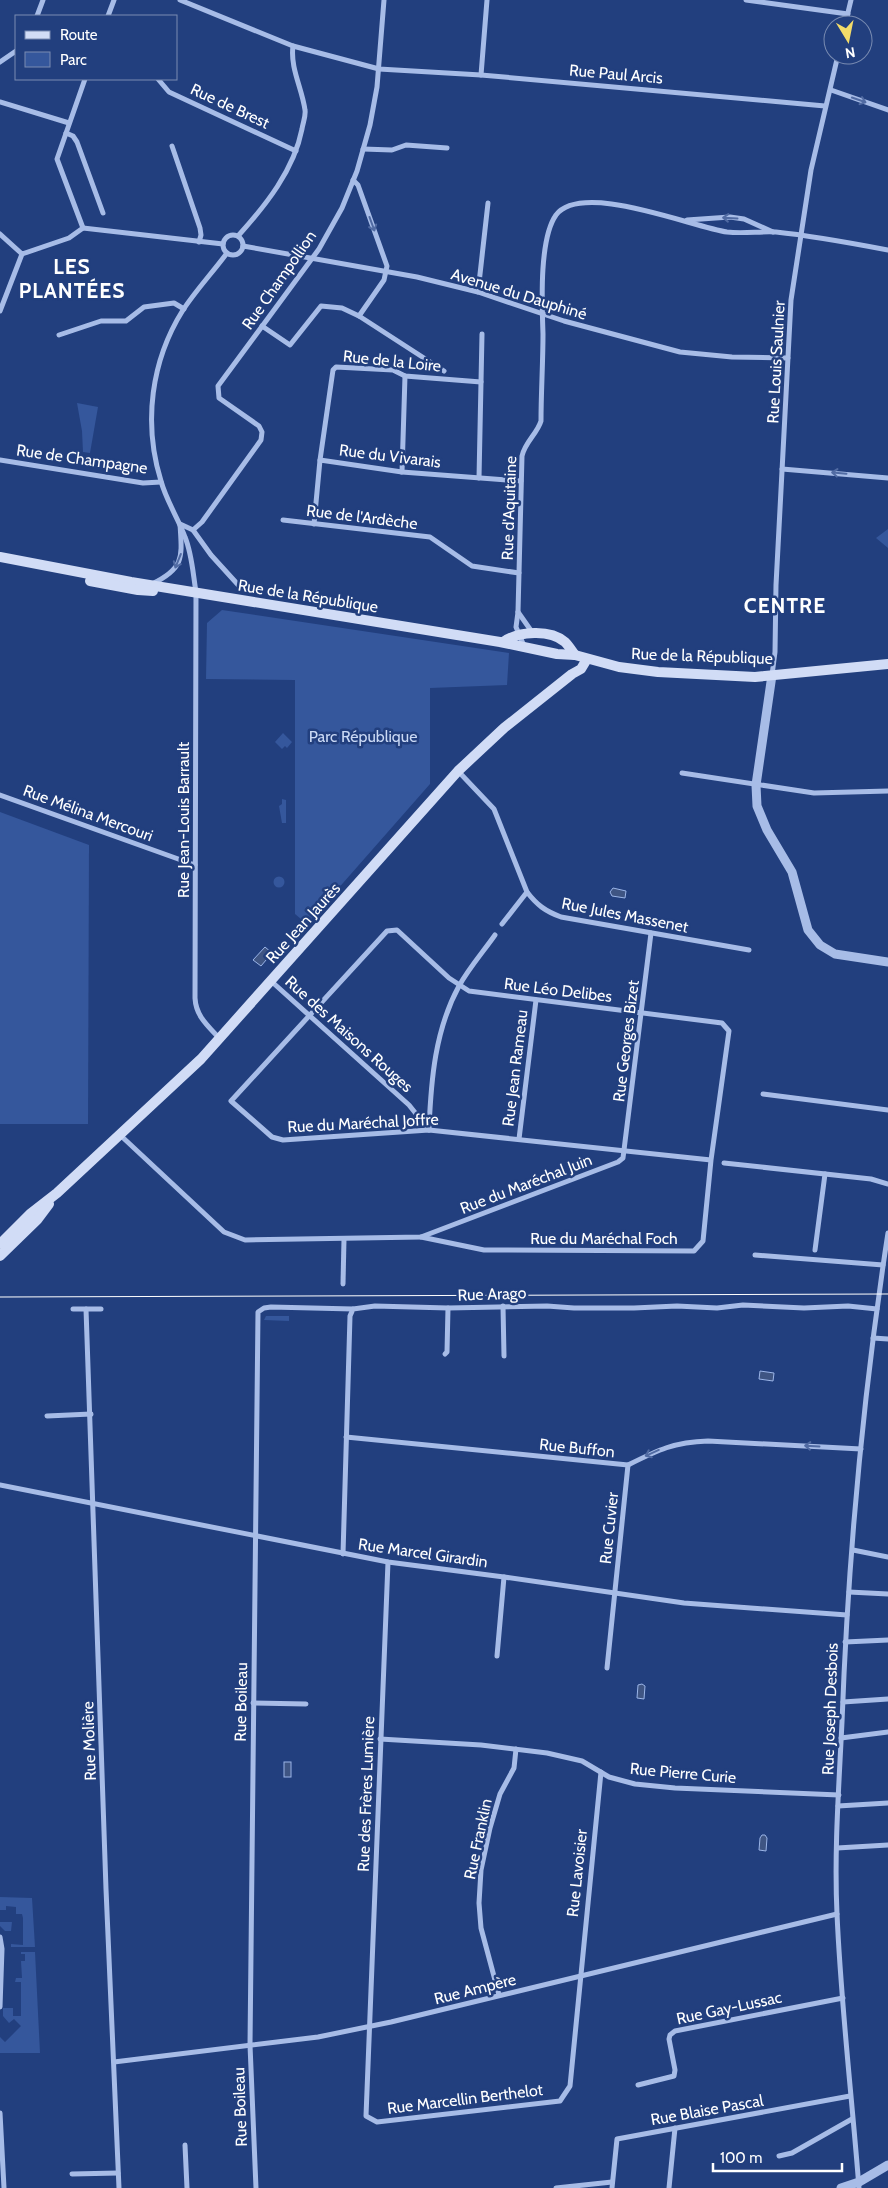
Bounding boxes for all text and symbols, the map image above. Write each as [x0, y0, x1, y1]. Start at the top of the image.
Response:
legend [15, 15, 178, 80]
north arrow [823, 15, 873, 65]
text: Route [60, 26, 98, 44]
text: N [844, 43, 857, 63]
text: Parc [60, 51, 87, 69]
street label: Rue Paul Arcis [568, 60, 664, 88]
street label: Rue de Brest [188, 79, 273, 133]
one-way arrow [851, 96, 866, 105]
one-way arrow [722, 213, 738, 222]
one-way arrow [368, 216, 377, 231]
street label: Rue Champollion [238, 227, 320, 333]
district label: LES PLANTÉES [19, 254, 125, 303]
street label: Avenue du Dauphiné [449, 264, 589, 324]
street label: Rue Louis Saulnier [763, 299, 789, 424]
street label: Rue de la Loire [342, 346, 442, 376]
street label: Rue de Champagne [15, 440, 149, 478]
street label: Rue du Vivarais [338, 440, 442, 472]
street label: Rue d'Aquitaine [498, 455, 520, 561]
one-way arrow [832, 468, 848, 478]
street label: Rue de l'Ardèche [305, 501, 419, 533]
one-way arrow [172, 553, 182, 568]
street label: Rue de la République [237, 576, 379, 616]
district label: CENTRE [744, 593, 826, 618]
street label: Rue de la République [631, 644, 773, 668]
park label: Parc République [309, 727, 417, 746]
street label: Rue Jean-Louis Barrault [174, 741, 193, 898]
street label: Rue Mélina Mercouri [21, 781, 155, 845]
street label: Rue Jean Jaurès [262, 879, 344, 967]
street label: Rue Jules Massenet [560, 893, 691, 937]
street label: Rue des Maisons Rouges [281, 972, 417, 1096]
street label: Rue Léo Delibes [503, 974, 613, 1006]
street label: Rue Georges Bizet [609, 978, 643, 1103]
street label: Rue Jean Rameau [498, 1009, 532, 1127]
street label: Rue du Maréchal Joffre [287, 1110, 439, 1136]
street label: Rue du Maréchal Juin [457, 1150, 595, 1218]
street label: Rue du Maréchal Foch [530, 1229, 678, 1248]
street label: Rue Arago [457, 1283, 527, 1305]
street label: Rue Buffon [538, 1435, 616, 1461]
one-way arrow [804, 1442, 820, 1451]
one-way arrow [645, 1449, 660, 1459]
street label: Rue Cuvier [596, 1490, 622, 1565]
street label: Rue Marcel Girardin [357, 1535, 489, 1571]
street label: Rue Joseph Desbois [818, 1642, 842, 1775]
street label: Rue Boileau [231, 1662, 251, 1742]
street label: Rue Molière [78, 1701, 100, 1781]
street label: Rue des Frères Lumière [354, 1716, 378, 1872]
street label: Rue Pierre Curie [629, 1759, 737, 1787]
street label: Rue Franklin [460, 1797, 496, 1881]
street label: Rue Lavoisier [563, 1827, 591, 1918]
street label: Rue Ampère [432, 1970, 518, 2008]
street label: Rue Gay-Lussac [675, 1988, 783, 2028]
street label: Rue Boileau [229, 2067, 251, 2147]
street label: Rue Marcellin Berthelot [386, 2080, 545, 2118]
street label: Rue Blaise Pascal [649, 2091, 765, 2129]
scale bar [713, 2140, 842, 2172]
text: 100 m [720, 2149, 762, 2167]

